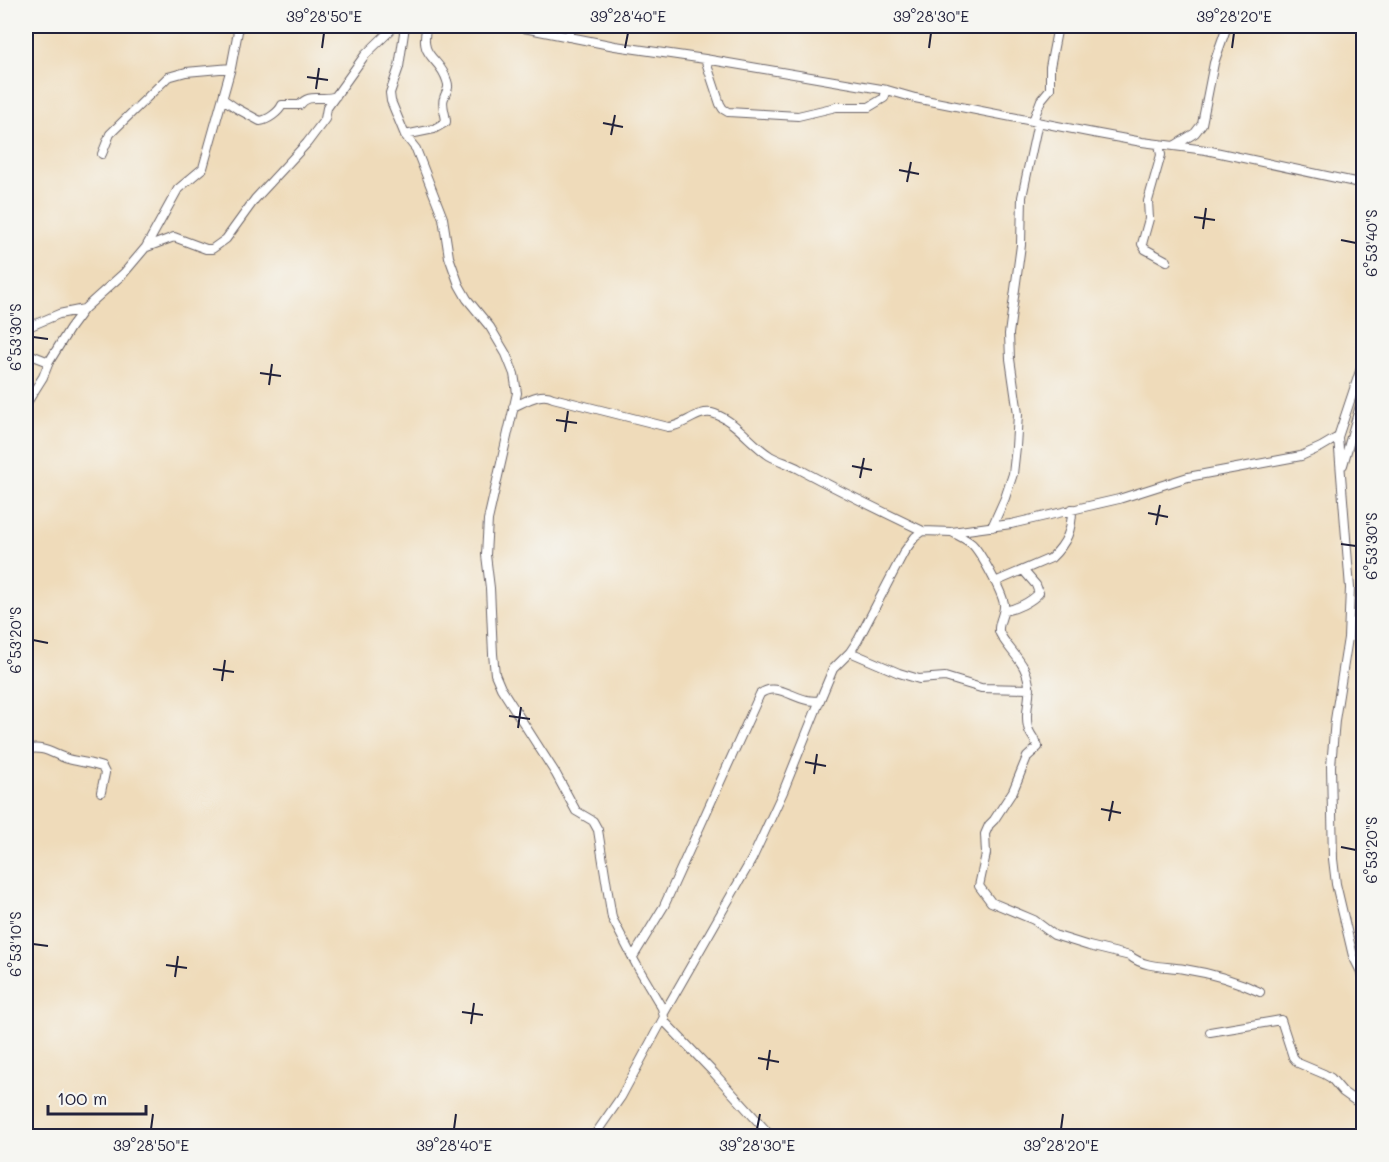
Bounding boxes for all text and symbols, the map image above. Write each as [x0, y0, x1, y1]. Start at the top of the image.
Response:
text: 39°28'50"E [286, 6, 362, 26]
text: 39°28'40"E [590, 6, 666, 26]
text: 39°28'30"E [893, 6, 969, 26]
text: 39°28'20"E [1196, 6, 1272, 26]
text: 6°53'40"S [1361, 209, 1381, 277]
text: 6°53'30"S [5, 303, 25, 371]
text: 6°53'30"S [1361, 512, 1381, 580]
text: 6°53'20"S [5, 606, 25, 674]
text: 6°53'20"S [1361, 816, 1381, 884]
text: 6°53'10"S [5, 911, 25, 977]
scale bar [48, 1078, 146, 1116]
text: 100 m [57, 1086, 107, 1110]
text: 39°28'50"E [113, 1135, 189, 1155]
text: 39°28'40"E [416, 1135, 492, 1155]
text: 39°28'30"E [719, 1135, 795, 1155]
text: 39°28'20"E [1023, 1135, 1099, 1155]

